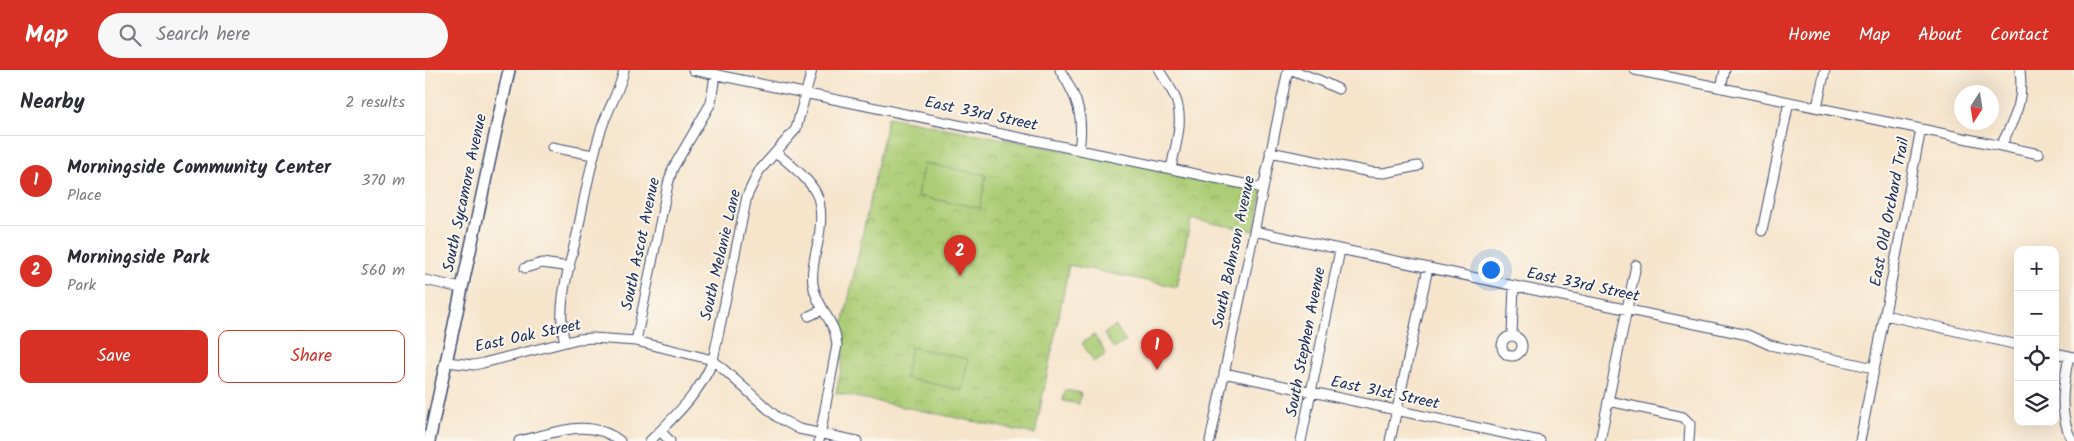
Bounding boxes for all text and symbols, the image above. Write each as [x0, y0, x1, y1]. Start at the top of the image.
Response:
search box [98, 13, 448, 58]
text: Map [25, 16, 68, 55]
text: Search here [156, 20, 250, 50]
icon: search [116, 21, 144, 49]
text: Home [1788, 21, 1831, 50]
text: Map [1859, 21, 1890, 50]
text: About [1918, 21, 1962, 50]
text: Contact [1990, 21, 2049, 50]
north arrow [1954, 85, 1999, 130]
text: Nearby [20, 86, 85, 119]
text: 2 results [345, 90, 405, 115]
street label: East 33rd Street [922, 90, 1041, 138]
street label: South Sycamore Avenue [436, 112, 494, 274]
street label: East Old Orchard Trail [1863, 135, 1917, 289]
text: Morningside Community Center [67, 153, 331, 183]
text: 1 [34, 168, 38, 193]
text: 370 m [361, 168, 405, 193]
street label: South Bahnson Avenue [1206, 173, 1262, 331]
street label: South Ascot Avenue [615, 175, 667, 313]
text: Place [67, 183, 101, 208]
street label: South Melanie Lane [694, 187, 748, 323]
pin: 2 [944, 235, 976, 276]
text: Morningside Park [67, 243, 209, 273]
map controls [2014, 246, 2059, 426]
button: + [2014, 246, 2059, 291]
your location [1478, 257, 1504, 283]
text: 2 [31, 258, 41, 283]
text: 560 m [360, 258, 405, 283]
street label: East 33rd Street [1524, 261, 1643, 309]
street label: South Stephen Avenue [1279, 265, 1333, 419]
text: Park [67, 273, 96, 298]
button: − [2014, 291, 2059, 336]
street label: East Oak Street [473, 312, 584, 359]
pin: 1 [1141, 329, 1173, 370]
button: Save [20, 330, 208, 383]
button: Share [218, 330, 405, 383]
button: locate [2014, 336, 2059, 381]
street label: East 31st Street [1328, 369, 1442, 417]
button: layers [2014, 381, 2059, 426]

